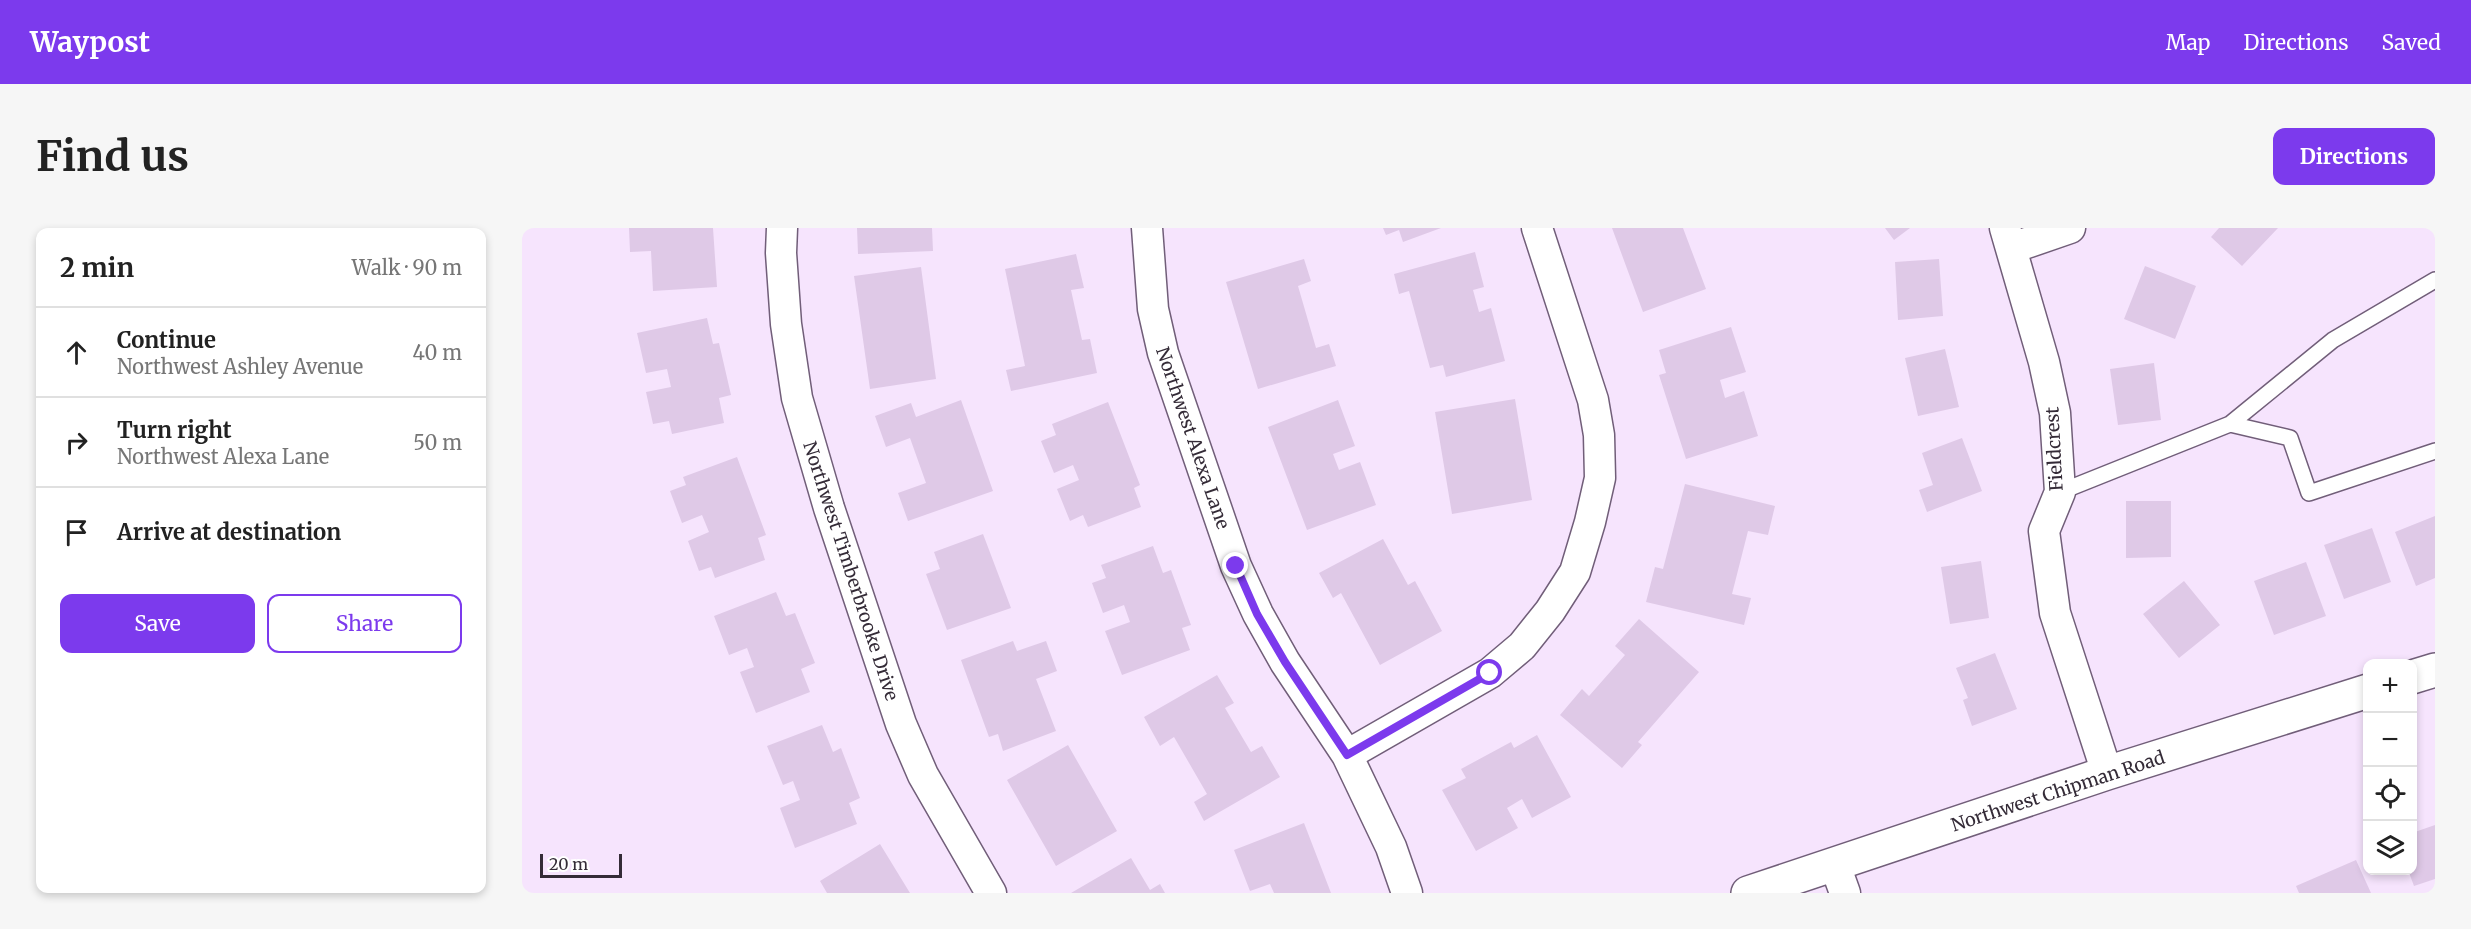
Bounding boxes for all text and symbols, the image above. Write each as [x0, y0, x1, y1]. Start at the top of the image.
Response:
text: Waypost [30, 24, 150, 60]
text: Map [2166, 29, 2210, 56]
text: Directions [2243, 29, 2348, 56]
text: Saved [2381, 29, 2441, 56]
button: Directions [2273, 128, 2435, 185]
text: Find us [36, 130, 189, 182]
text: 2 min [60, 251, 134, 284]
text: Walk · 90 m [352, 255, 462, 280]
text: Continue [117, 326, 216, 354]
icon: ahead [60, 336, 93, 369]
text: 40 m [412, 340, 462, 365]
street label: Northwest Alexa Lane [1151, 344, 1235, 532]
text: Northwest Ashley Avenue [117, 354, 363, 379]
street label: Fieldcrest [2040, 406, 2068, 492]
text: Turn right [117, 416, 231, 444]
icon: right [60, 426, 93, 459]
text: 50 m [413, 430, 462, 455]
street label: Northwest Timberbrooke Drive [798, 439, 904, 703]
text: Northwest Alexa Lane [117, 444, 329, 469]
icon: arrive [60, 516, 93, 549]
text: Arrive at destination [117, 518, 341, 546]
route end [1222, 552, 1248, 578]
button: Save [60, 594, 255, 653]
button: Share [267, 594, 462, 653]
route start [1476, 659, 1502, 685]
map controls [2363, 659, 2417, 875]
button: + [2363, 659, 2417, 713]
button: − [2363, 713, 2417, 767]
street label: Northwest Chipman Road [1948, 746, 2168, 836]
button: locate [2363, 767, 2417, 821]
button: layers [2363, 821, 2417, 875]
scale bar [540, 851, 622, 878]
text: 20 m [549, 854, 588, 874]

